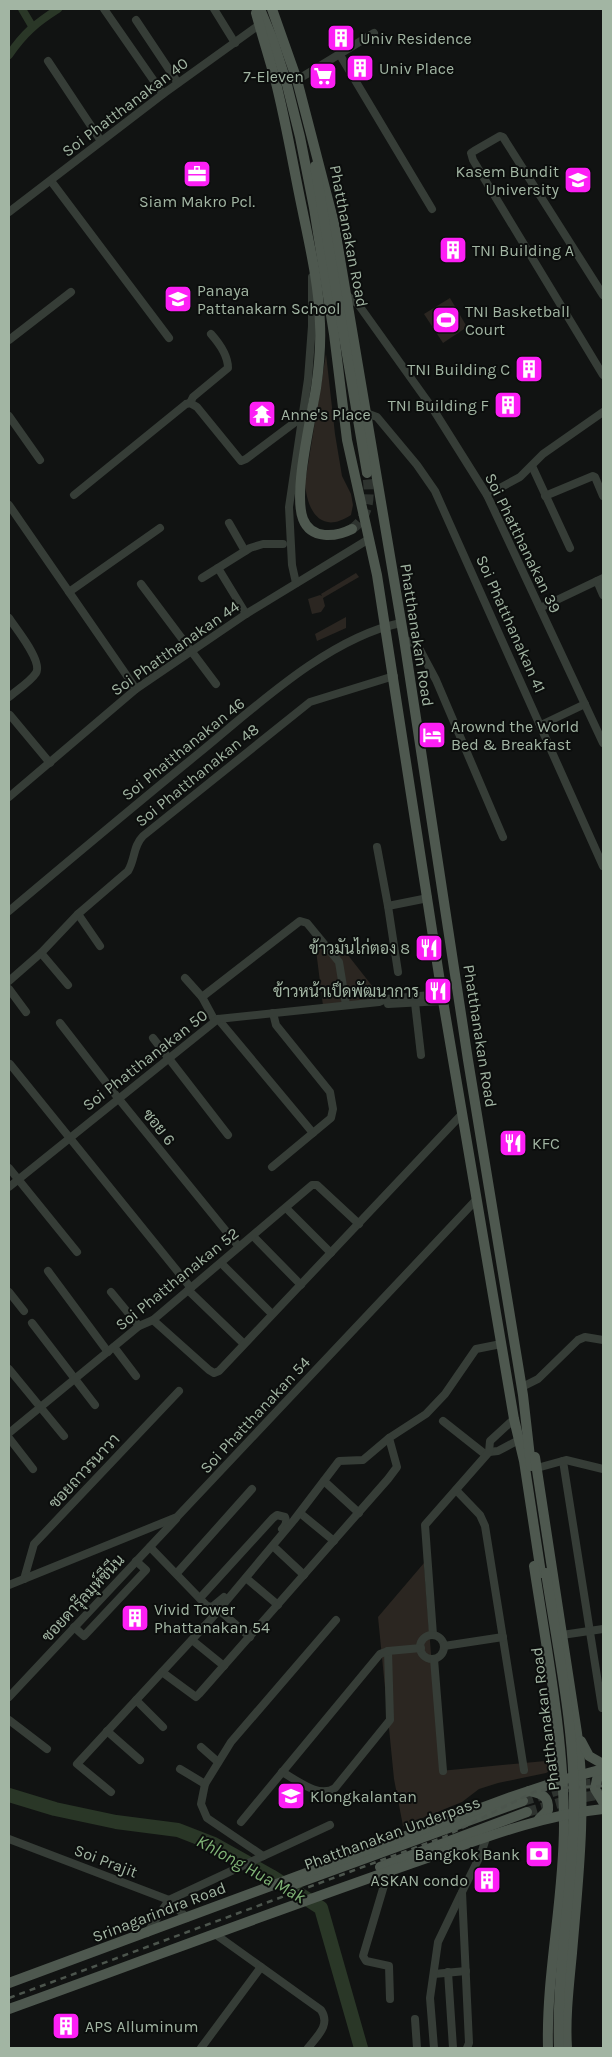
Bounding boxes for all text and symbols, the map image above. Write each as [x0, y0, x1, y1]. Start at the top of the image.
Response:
building icon: Univ Residence [326, 23, 356, 53]
place label: Univ Residence [360, 29, 472, 48]
street label: Soi Phatthanakan 40 [58, 53, 192, 161]
building icon: Univ Place [345, 53, 375, 83]
place label: Univ Place [379, 59, 454, 78]
supermarket icon: 7-Eleven [308, 61, 338, 91]
place label: 7-Eleven [243, 67, 304, 86]
office icon: Siam Makro Pcl. [182, 159, 212, 189]
place label: Kasem Bundit University [456, 162, 560, 199]
street label: Phatthanakan Road [326, 163, 372, 309]
school or university icon: Kasem Bundit University [563, 165, 593, 195]
place label: Siam Makro Pcl. [139, 192, 255, 211]
building icon: TNI Building A [438, 235, 468, 265]
place label: TNI Building A [472, 241, 574, 260]
place label: Panaya Pattanakarn School [197, 281, 341, 318]
school or university icon: Panaya Pattanakarn School [163, 284, 193, 314]
place label: TNI Basketball Court [465, 302, 570, 339]
sports icon: TNI Basketball Court [431, 305, 461, 335]
building icon: TNI Building C [514, 354, 544, 384]
place label: TNI Building C [407, 360, 510, 379]
building icon: TNI Building F [493, 390, 523, 420]
place label: TNI Building F [388, 396, 489, 415]
temple icon: Anne's Place [247, 399, 277, 429]
place label: Anne's Place [281, 405, 371, 424]
street label: Soi Phatthanakan 39 [481, 470, 565, 616]
street label: Soi Phatthanakan 41 [472, 552, 550, 696]
street label: Phatthanakan Road [396, 562, 438, 708]
street label: Soi Phatthanakan 44 [107, 596, 243, 699]
street label: Soi Phatthanakan 46 [118, 694, 248, 804]
place label: Arownd the World Bed & Breakfast [451, 717, 579, 754]
street label: Soi Phatthanakan 48 [131, 719, 263, 831]
hotel icon: Arownd the World Bed & Breakfast [417, 720, 447, 750]
restaurant icon: ข้าวมันไก่ตอง 8 [414, 933, 444, 963]
place label: ข้าวมันไก่ตอง 8 [309, 937, 410, 958]
street label: Phatthanakan Road [459, 963, 501, 1109]
restaurant icon: ข้าวหน้าเป็ดพัฒนาการ [423, 976, 453, 1006]
place label: ข้าวหน้าเป็ดพัฒนาการ [273, 981, 419, 1001]
street label: Soi Phatthanakan 50 [79, 1005, 211, 1115]
street label: ซอย 6 [139, 1105, 179, 1149]
restaurant icon: KFC [498, 1128, 528, 1158]
place label: KFC [532, 1134, 560, 1153]
street label: Soi Phatthanakan 52 [112, 1224, 242, 1334]
street label: Soi Phatthanakan 54 [196, 1353, 314, 1477]
street label: ซอยถาวรนาวา [45, 1430, 123, 1512]
street label: ซอยดารุ๊ลมุห์ซีนีน [35, 1548, 130, 1647]
place label: Vivid Tower Phattanakan 54 [154, 1600, 270, 1637]
building icon: Vivid Tower Phattanakan 54 [120, 1603, 150, 1633]
street label: Phatthanakan Road [527, 1646, 563, 1792]
school or university icon: Klongkalantan [276, 1781, 306, 1811]
place label: Klongkalantan [310, 1787, 417, 1806]
street label: Phatthanakan Underpass [301, 1792, 483, 1874]
water label: Khlong Hua Mak [193, 1830, 310, 1908]
bank icon: Bangkok Bank [524, 1839, 554, 1869]
street label: Soi Prajit [72, 1840, 140, 1882]
place label: Bangkok Bank [415, 1845, 520, 1864]
building icon: ASKAN condo [472, 1865, 502, 1895]
place label: ASKAN condo [371, 1871, 468, 1890]
street label: Srinagarindra Road [90, 1878, 228, 1946]
building icon: APS Alluminum [51, 2011, 81, 2041]
place label: APS Alluminum [85, 2017, 198, 2036]

